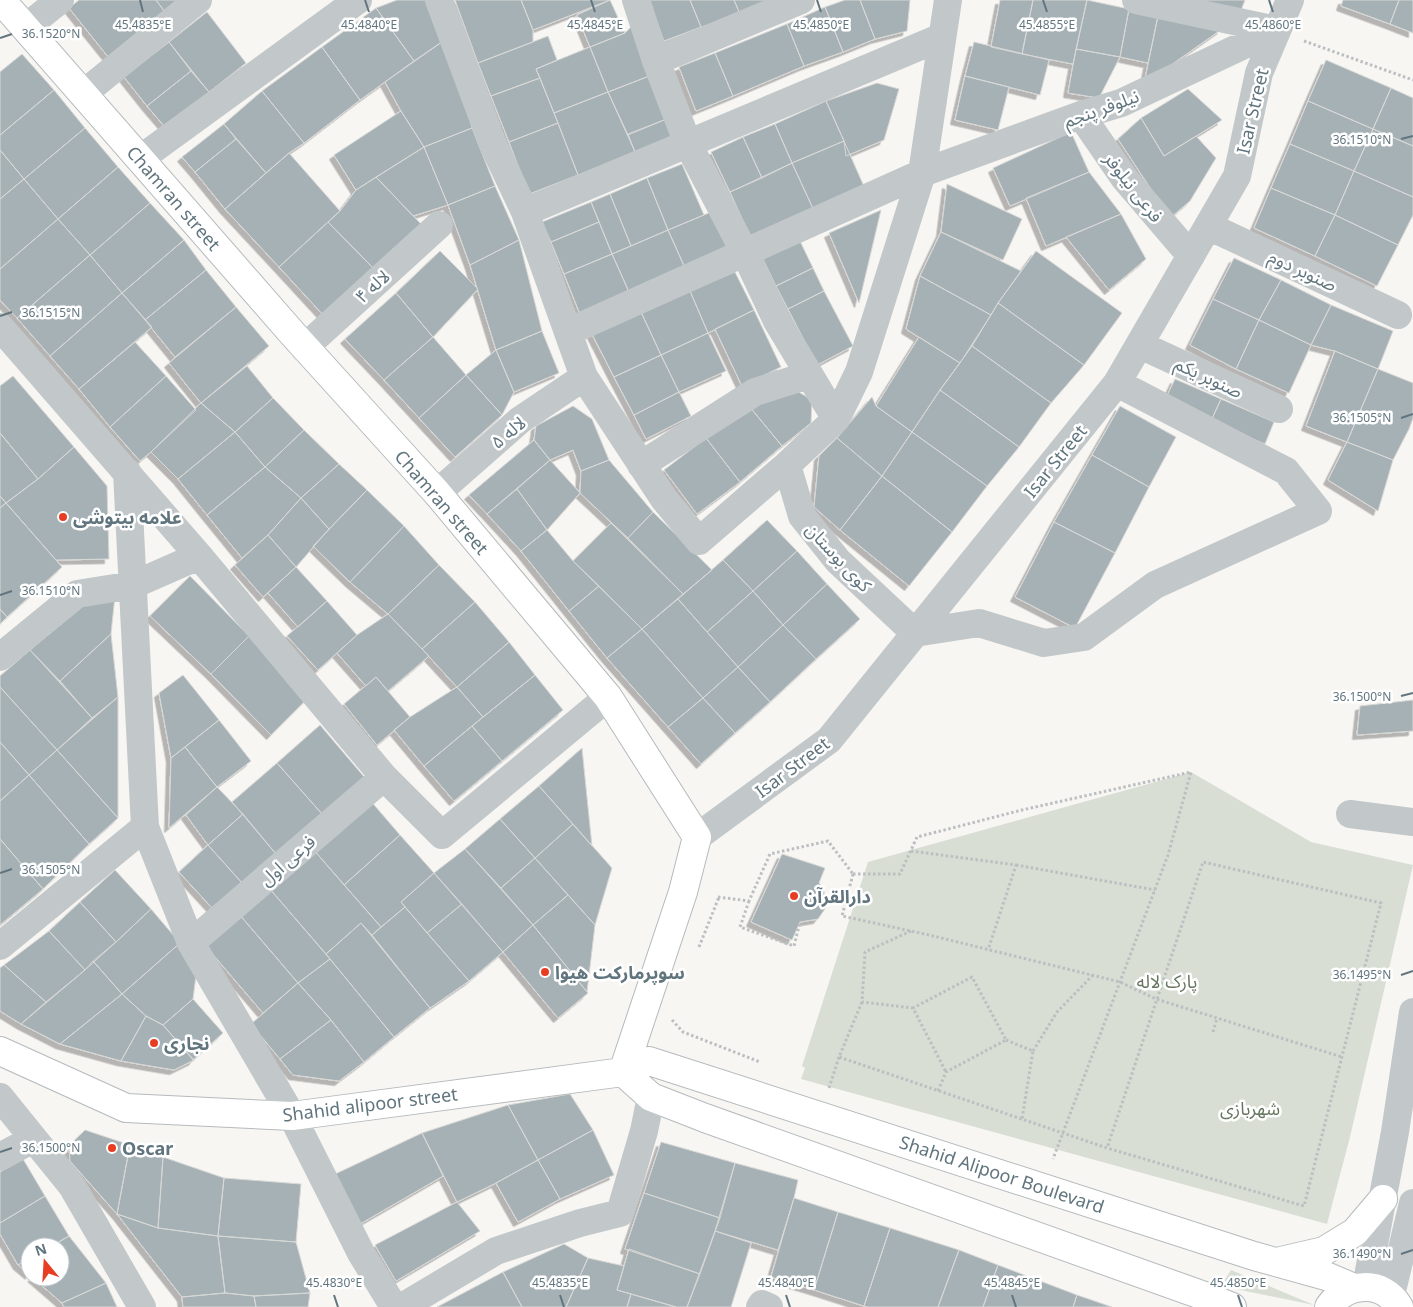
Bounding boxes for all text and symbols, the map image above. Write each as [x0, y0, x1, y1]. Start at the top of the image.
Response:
text: 45.4835°E [115, 16, 171, 33]
text: 45.4840°E [341, 16, 397, 33]
text: 45.4845°E [567, 16, 623, 33]
text: 45.4850°E [793, 16, 849, 33]
text: 45.4855°E [1019, 16, 1075, 33]
text: 45.4860°E [1245, 16, 1301, 33]
text: 36.1520°N [22, 25, 80, 42]
street label: Isar Street [1230, 65, 1274, 156]
street label: نیلوفر پنجم [1060, 83, 1143, 135]
text: 36.1510°N [1333, 131, 1391, 148]
street label: Chamran street [122, 141, 226, 256]
street label: فرعی نیلوفر [1099, 146, 1169, 227]
street label: صنوبر دوم [1264, 244, 1341, 299]
street label: لاله ۴ [350, 264, 394, 308]
text: 36.1515°N [22, 304, 80, 321]
street label: صنوبر یکم [1170, 351, 1247, 405]
text: 36.1505°N [1333, 409, 1391, 426]
street label: لاله ۵ [485, 410, 531, 454]
street label: Isar Street [1018, 419, 1092, 502]
street label: Chamran street [390, 445, 494, 560]
place label: علامه بیتوشی [73, 505, 182, 529]
marker: علامه بیتوشی [57, 511, 69, 523]
street label: کوی بوستان [801, 517, 877, 597]
text: 36.1510°N [22, 582, 80, 599]
text: 36.1500°N [1333, 688, 1391, 705]
street label: Isar Street [750, 731, 834, 803]
street label: فرعی اول [254, 829, 320, 891]
text: 36.1505°N [22, 861, 80, 878]
place label: دارالقرآن [804, 884, 871, 908]
marker: دارالقرآن [788, 890, 800, 902]
place label: سوپرمارکت هیوا [555, 960, 685, 985]
marker: سوپرمارکت هیوا [539, 966, 551, 978]
text: 36.1495°N [1333, 966, 1391, 983]
park label: پارک لاله [1137, 969, 1197, 993]
place label: نجاری [164, 1031, 209, 1055]
marker: نجاری [148, 1037, 160, 1049]
street label: Shahid alipoor street [281, 1081, 459, 1127]
park label: شهربازی [1220, 1096, 1280, 1120]
street label: Shahid Alipoor Boulevard [897, 1130, 1107, 1218]
place label: Oscar [122, 1136, 173, 1160]
text: 36.1500°N [22, 1139, 80, 1156]
marker: Oscar [106, 1142, 118, 1154]
north arrow [20, 1237, 70, 1287]
text: N [32, 1238, 49, 1260]
text: 36.1490°N [1333, 1245, 1391, 1262]
text: 45.4830°E [306, 1274, 362, 1291]
text: 45.4835°E [532, 1274, 588, 1291]
text: 45.4840°E [758, 1274, 814, 1291]
text: 45.4845°E [984, 1274, 1040, 1291]
text: 45.4850°E [1210, 1274, 1266, 1291]

